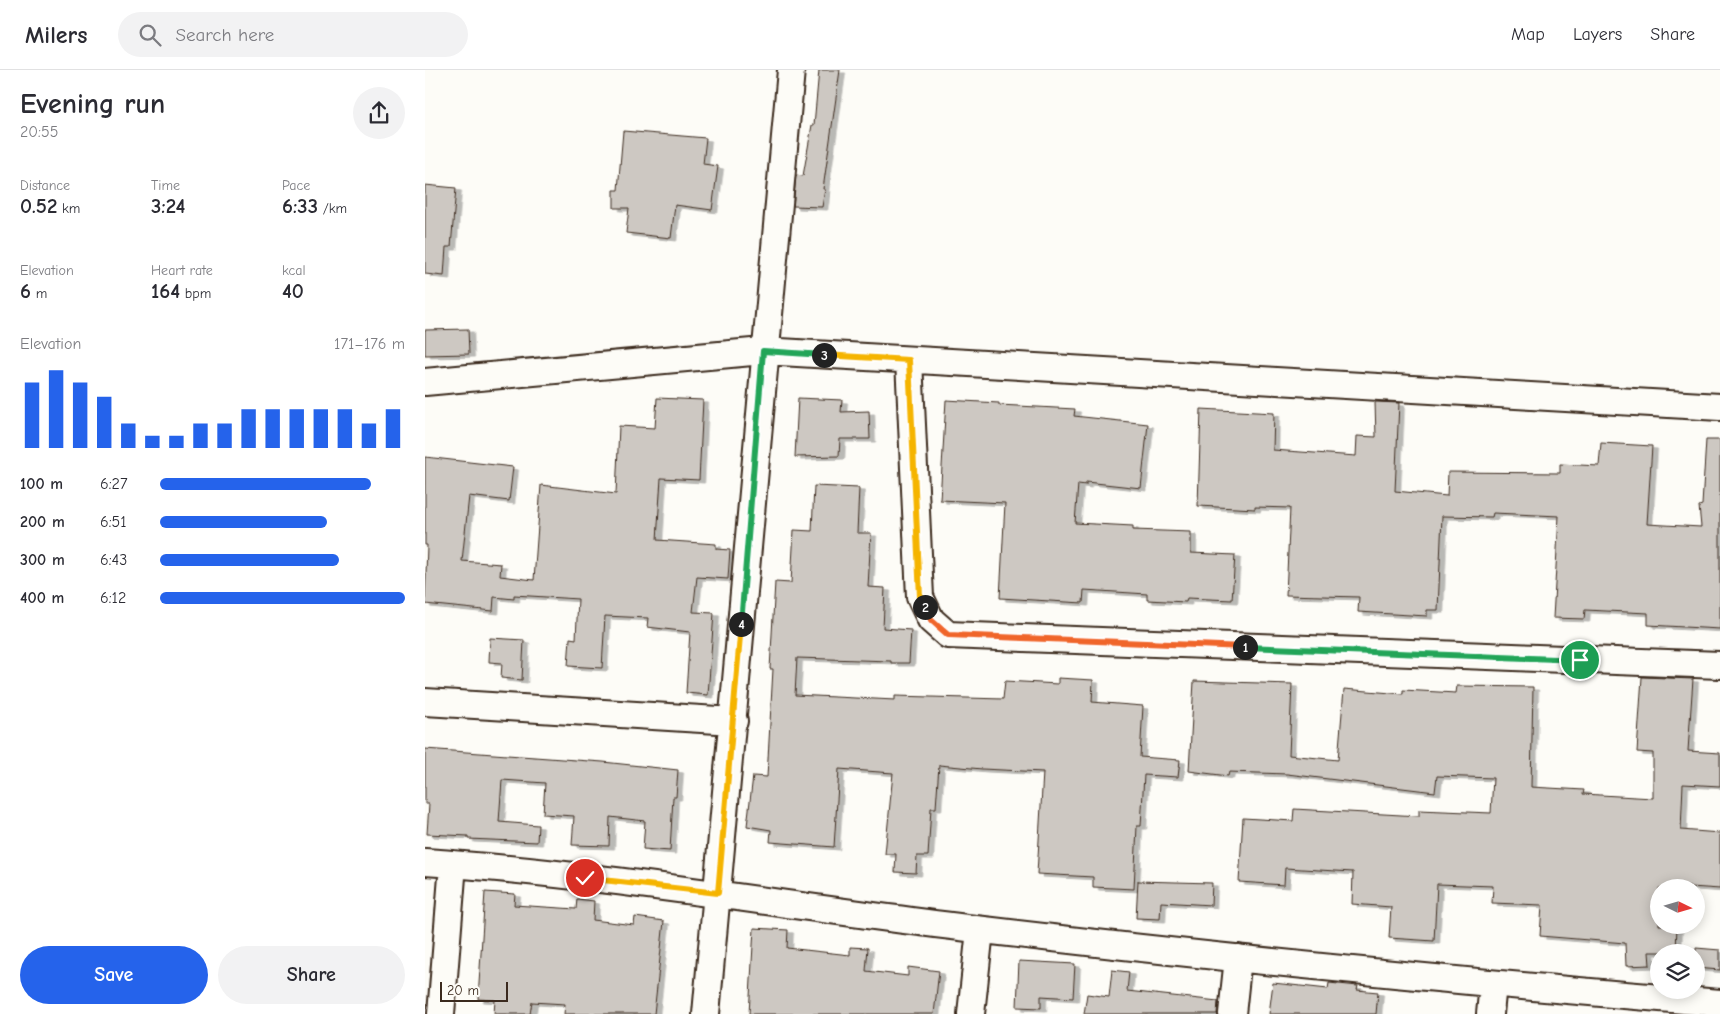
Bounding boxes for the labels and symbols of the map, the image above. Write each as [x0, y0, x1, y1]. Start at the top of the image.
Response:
pin: 3 [811, 342, 837, 368]
pin: 2 [913, 594, 937, 620]
pin: 4 [729, 612, 753, 636]
pin: 1 [1233, 634, 1257, 660]
pin [1559, 639, 1601, 681]
pin [564, 857, 606, 899]
north arrow [1650, 879, 1705, 934]
scale bar [440, 979, 507, 1002]

